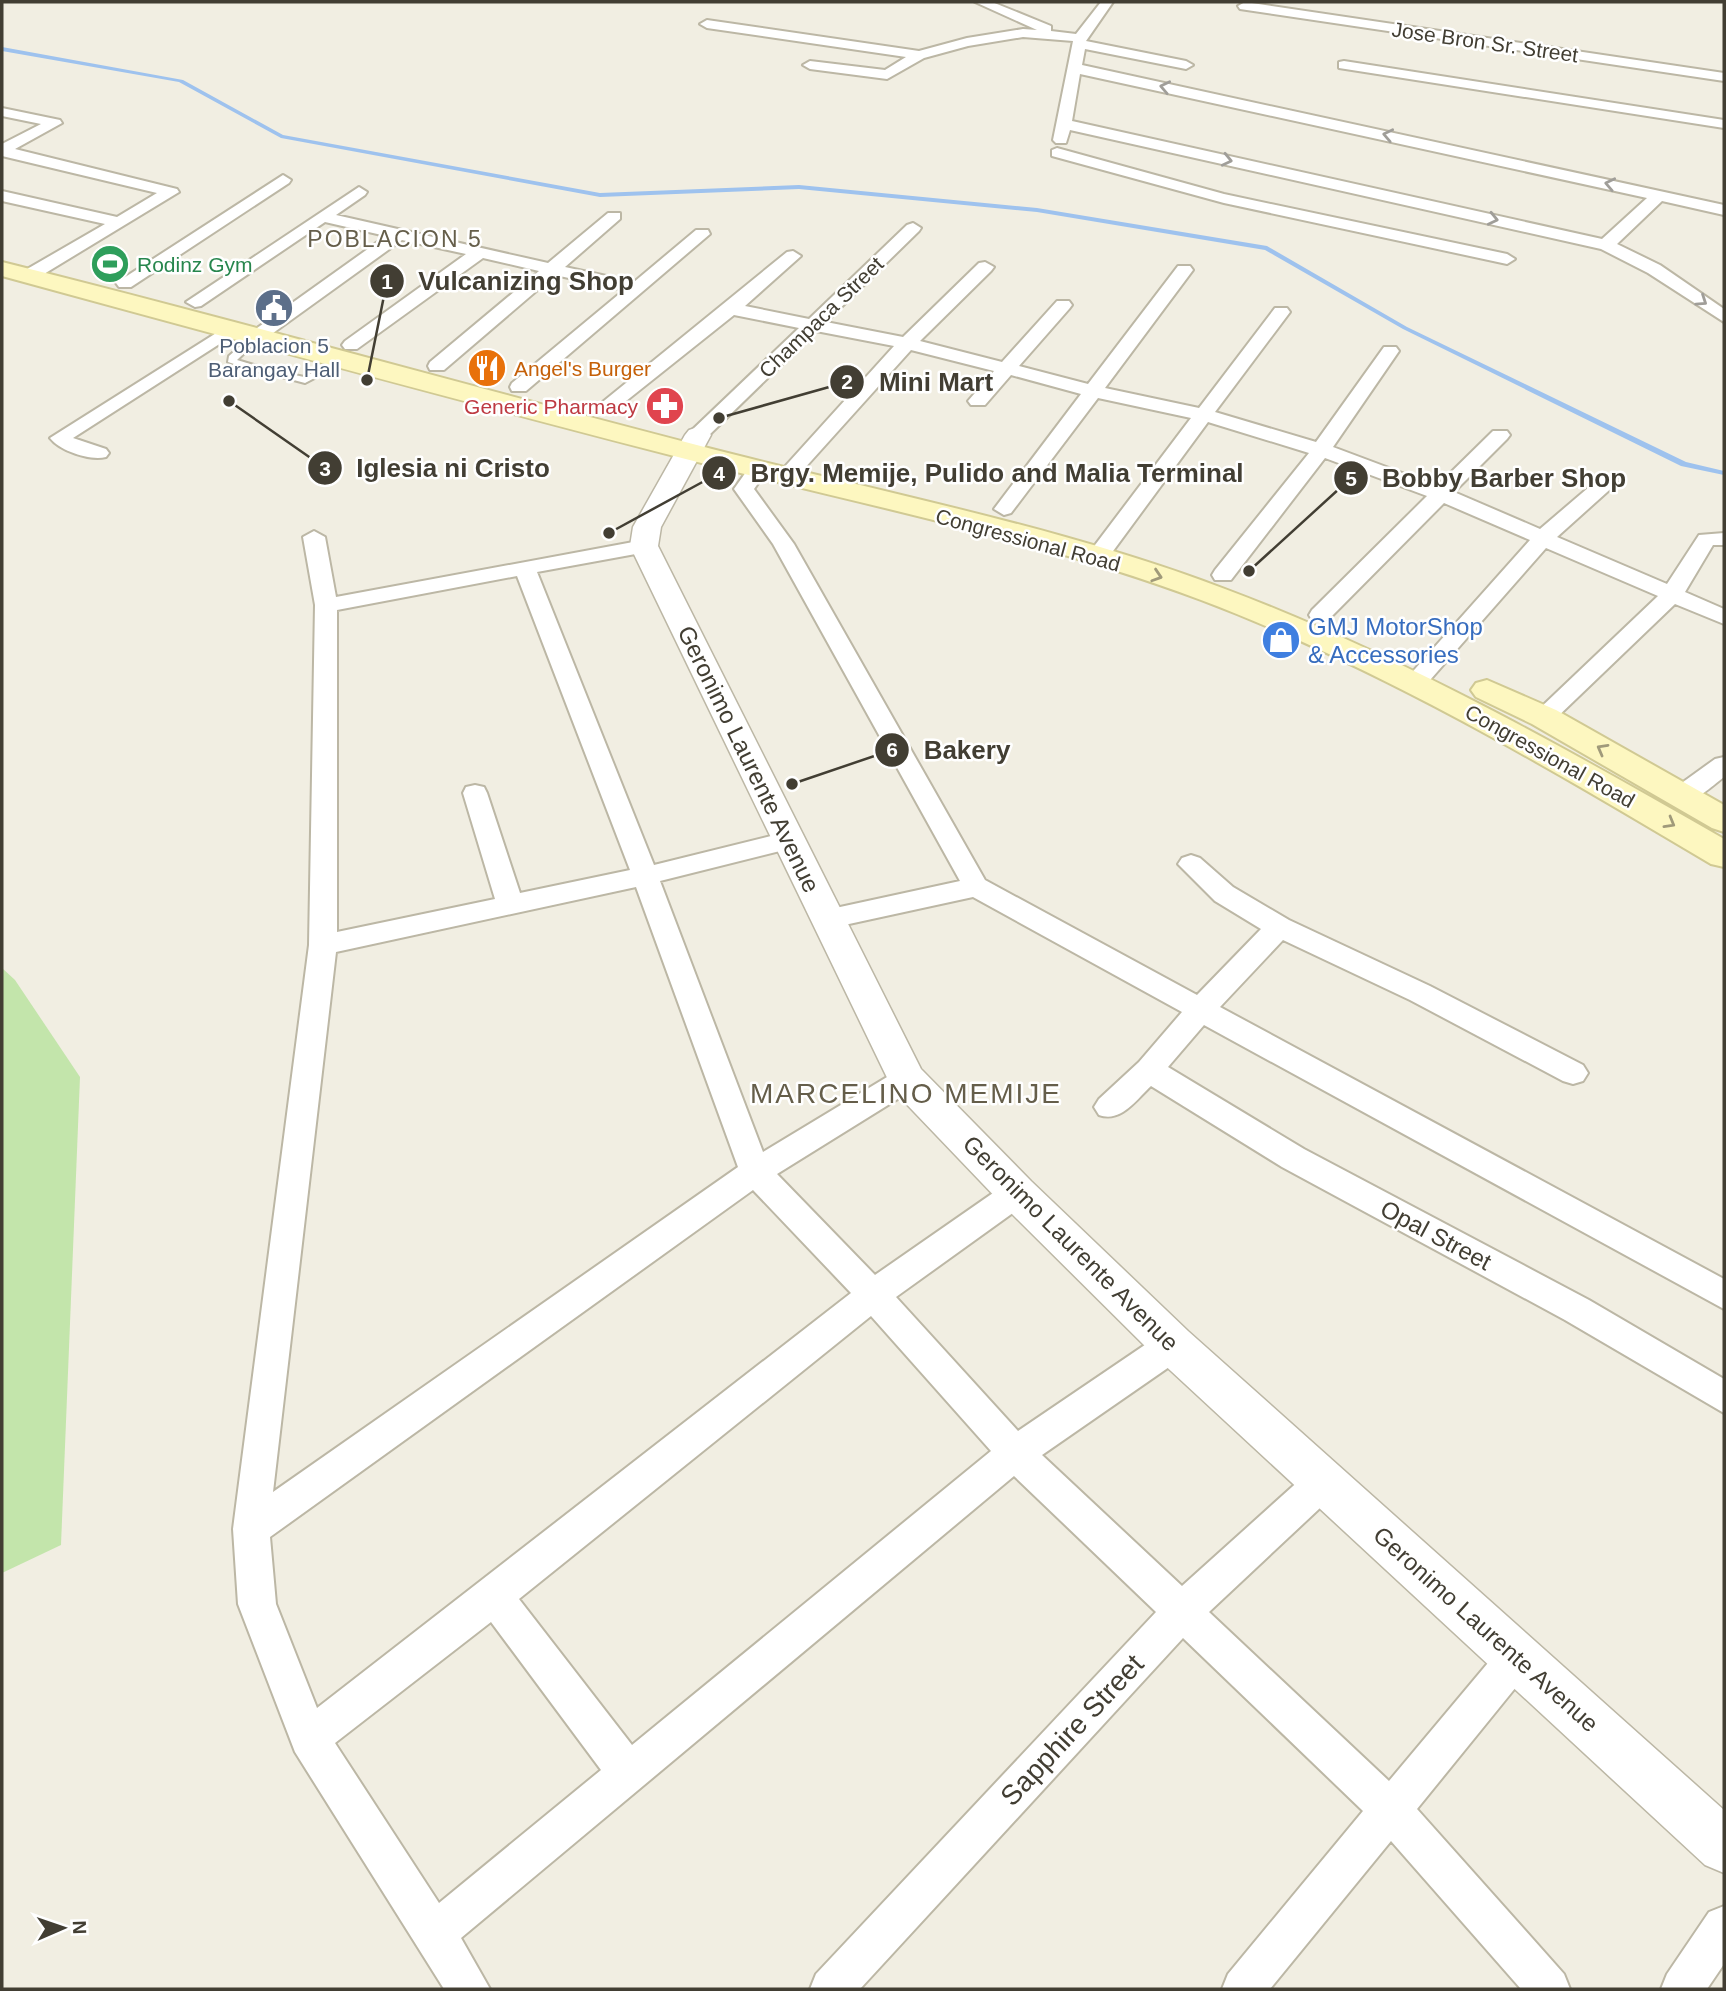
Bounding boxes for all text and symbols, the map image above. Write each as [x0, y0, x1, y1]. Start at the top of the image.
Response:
street label: Jose Bron Sr. Street [1390, 18, 1580, 66]
one-way arrow [1159, 81, 1171, 96]
one-way arrow [1382, 129, 1394, 144]
one-way arrow [1221, 152, 1233, 166]
one-way arrow [1604, 177, 1616, 192]
one-way arrow [1487, 211, 1499, 226]
district label: POBLACION 5 [307, 226, 483, 252]
sports icon: Rodinz Gym [89, 243, 131, 285]
street label: Champaca Street [754, 252, 888, 382]
place label: Rodinz Gym [137, 253, 253, 276]
callout: Vulcanizing Shop [369, 258, 648, 305]
text: Vulcanizing Shop [418, 266, 634, 296]
text: 1 [381, 270, 393, 293]
public building icon: Poblacion 5 Barangay Hall [253, 287, 295, 329]
one-way arrow [1694, 293, 1707, 306]
place label: Poblacion 5 Barangay Hall [208, 334, 340, 381]
restaurant icon: Angel's Burger [466, 347, 508, 389]
place label: Angel's Burger [514, 357, 651, 380]
callout: Mini Mart [830, 358, 1007, 405]
text: Mini Mart [879, 367, 993, 397]
text: 2 [841, 370, 853, 393]
pharmacy icon: Generic Pharmacy [644, 385, 686, 427]
place label: Generic Pharmacy [464, 395, 638, 418]
callout: Iglesia ni Cristo [307, 445, 564, 492]
callout: Brgy. Memije, Pulido and Malia Terminal [701, 450, 1258, 497]
text: Iglesia ni Cristo [356, 453, 550, 483]
callout: Bobby Barber Shop [1333, 455, 1640, 502]
text: 3 [319, 457, 331, 480]
text: Brgy. Memije, Pulido and Malia Terminal [750, 458, 1244, 488]
text: 4 [713, 462, 725, 485]
text: Bobby Barber Shop [1382, 463, 1626, 493]
text: 5 [1345, 467, 1357, 490]
street label: Congressional Road [933, 504, 1123, 576]
one-way arrow [1150, 568, 1162, 583]
place label: GMJ MotorShop & Accessories [1308, 613, 1483, 668]
shop icon: GMJ MotorShop & Accessories [1260, 619, 1302, 661]
street label: Geronimo Laurente Avenue [673, 621, 825, 897]
street label: Congressional Road [1461, 700, 1639, 812]
callout: Bakery [875, 726, 1025, 773]
text: Bakery [924, 735, 1011, 765]
text: 6 [886, 738, 898, 761]
one-way arrow [1596, 744, 1609, 757]
one-way arrow [1662, 815, 1675, 828]
district label: MARCELINO MEMIJE [750, 1078, 1062, 1109]
street label: Geronimo Laurente Avenue [958, 1130, 1184, 1356]
street label: Opal Street [1376, 1195, 1496, 1276]
street label: Geronimo Laurente Avenue [1368, 1521, 1604, 1737]
street label: Sapphire Street [994, 1648, 1150, 1812]
north arrow [28, 1893, 98, 1963]
text: N [69, 1920, 90, 1935]

